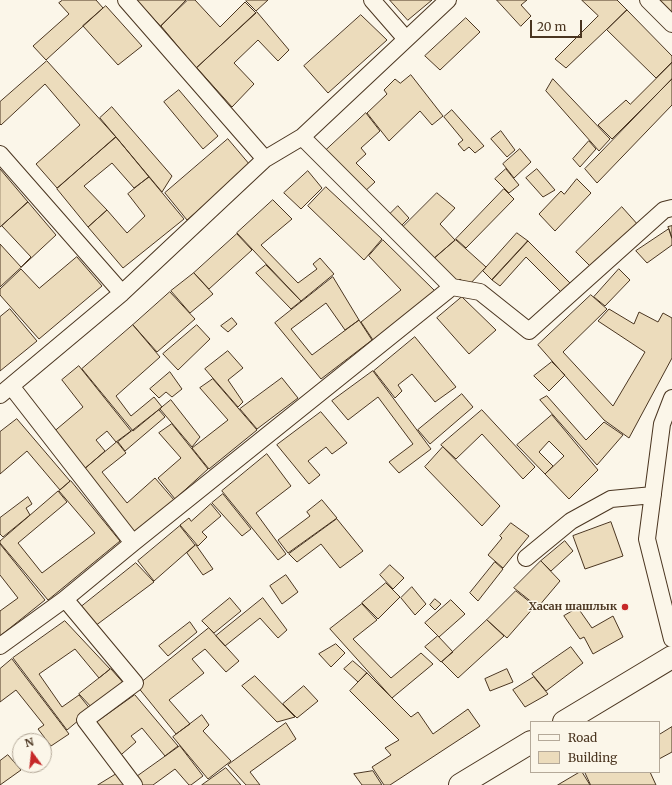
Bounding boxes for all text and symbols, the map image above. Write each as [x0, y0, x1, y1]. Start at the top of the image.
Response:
scale bar [532, 12, 584, 38]
text: 20 m [537, 19, 566, 34]
place label: Хасан шашлык [529, 600, 617, 614]
marker: Хасан шашлык [620, 602, 630, 612]
legend [530, 721, 660, 773]
text: Road [568, 730, 597, 745]
north arrow [12, 733, 52, 773]
text: N [23, 734, 35, 750]
text: Building [568, 750, 617, 765]

